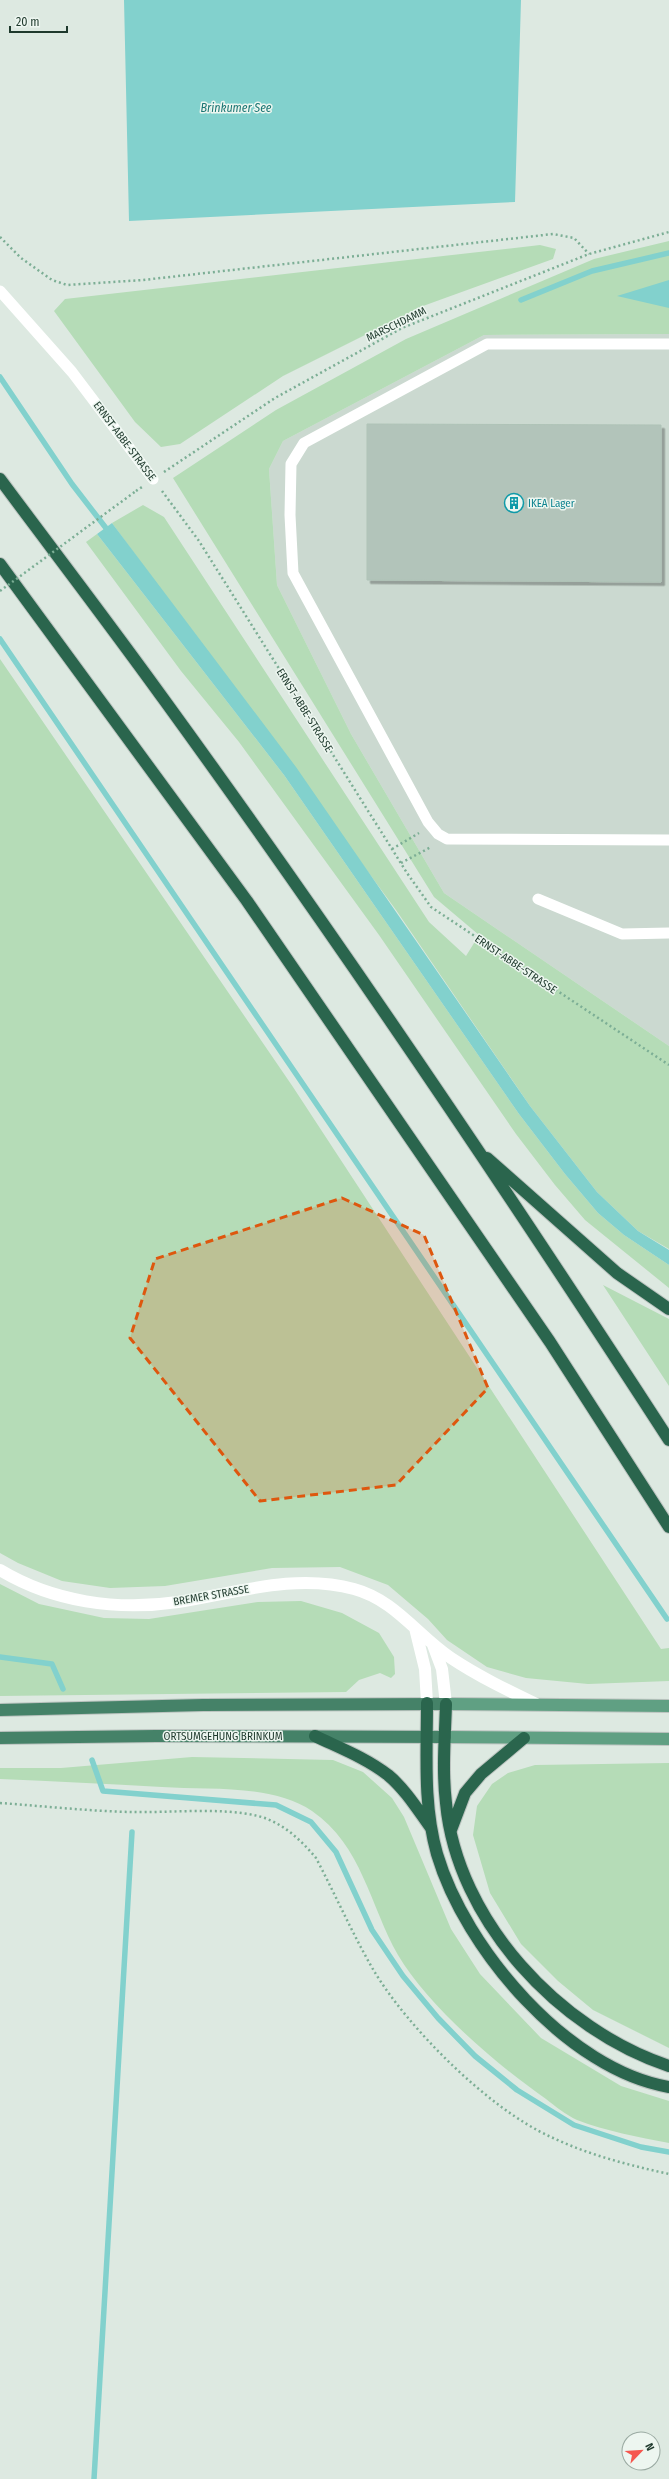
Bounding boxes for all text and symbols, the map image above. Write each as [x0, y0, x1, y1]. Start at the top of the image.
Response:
scale bar [10, 8, 67, 34]
text: 20 m [16, 15, 40, 29]
water label: Brinkumer See [200, 101, 272, 115]
street label: MARSCHDAMM [364, 304, 428, 345]
street label: ERNST-ABBE-STRASSE [91, 399, 159, 484]
building icon: IKEA Lager [503, 492, 525, 514]
place label: IKEA Lager [528, 497, 575, 510]
street label: ERNST-ABBE-STRASSE [274, 666, 336, 754]
street label: ERNST-ABBE-STRASSE [472, 932, 559, 997]
street label: BREMER STRASSE [172, 1582, 250, 1609]
street label: ORTSUMGEHUNG BRINKUM [164, 1730, 283, 1743]
north arrow [621, 2431, 661, 2471]
text: N [642, 2441, 657, 2453]

